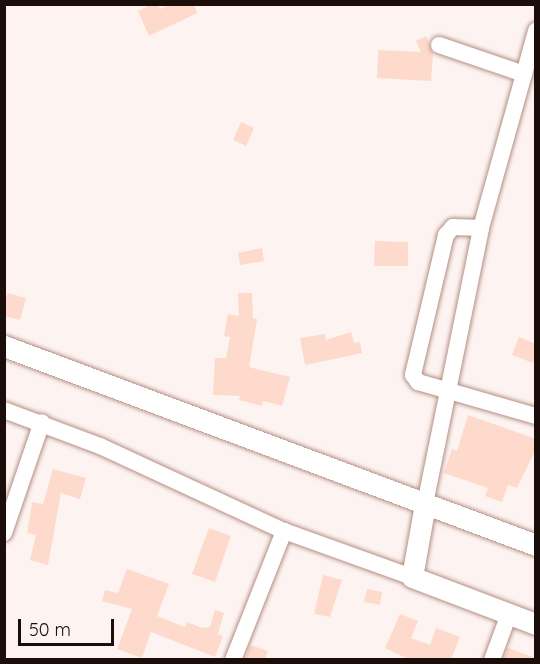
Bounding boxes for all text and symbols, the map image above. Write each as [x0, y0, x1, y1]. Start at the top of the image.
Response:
scale bar [21, 607, 117, 645]
text: 50 m [29, 618, 71, 641]

